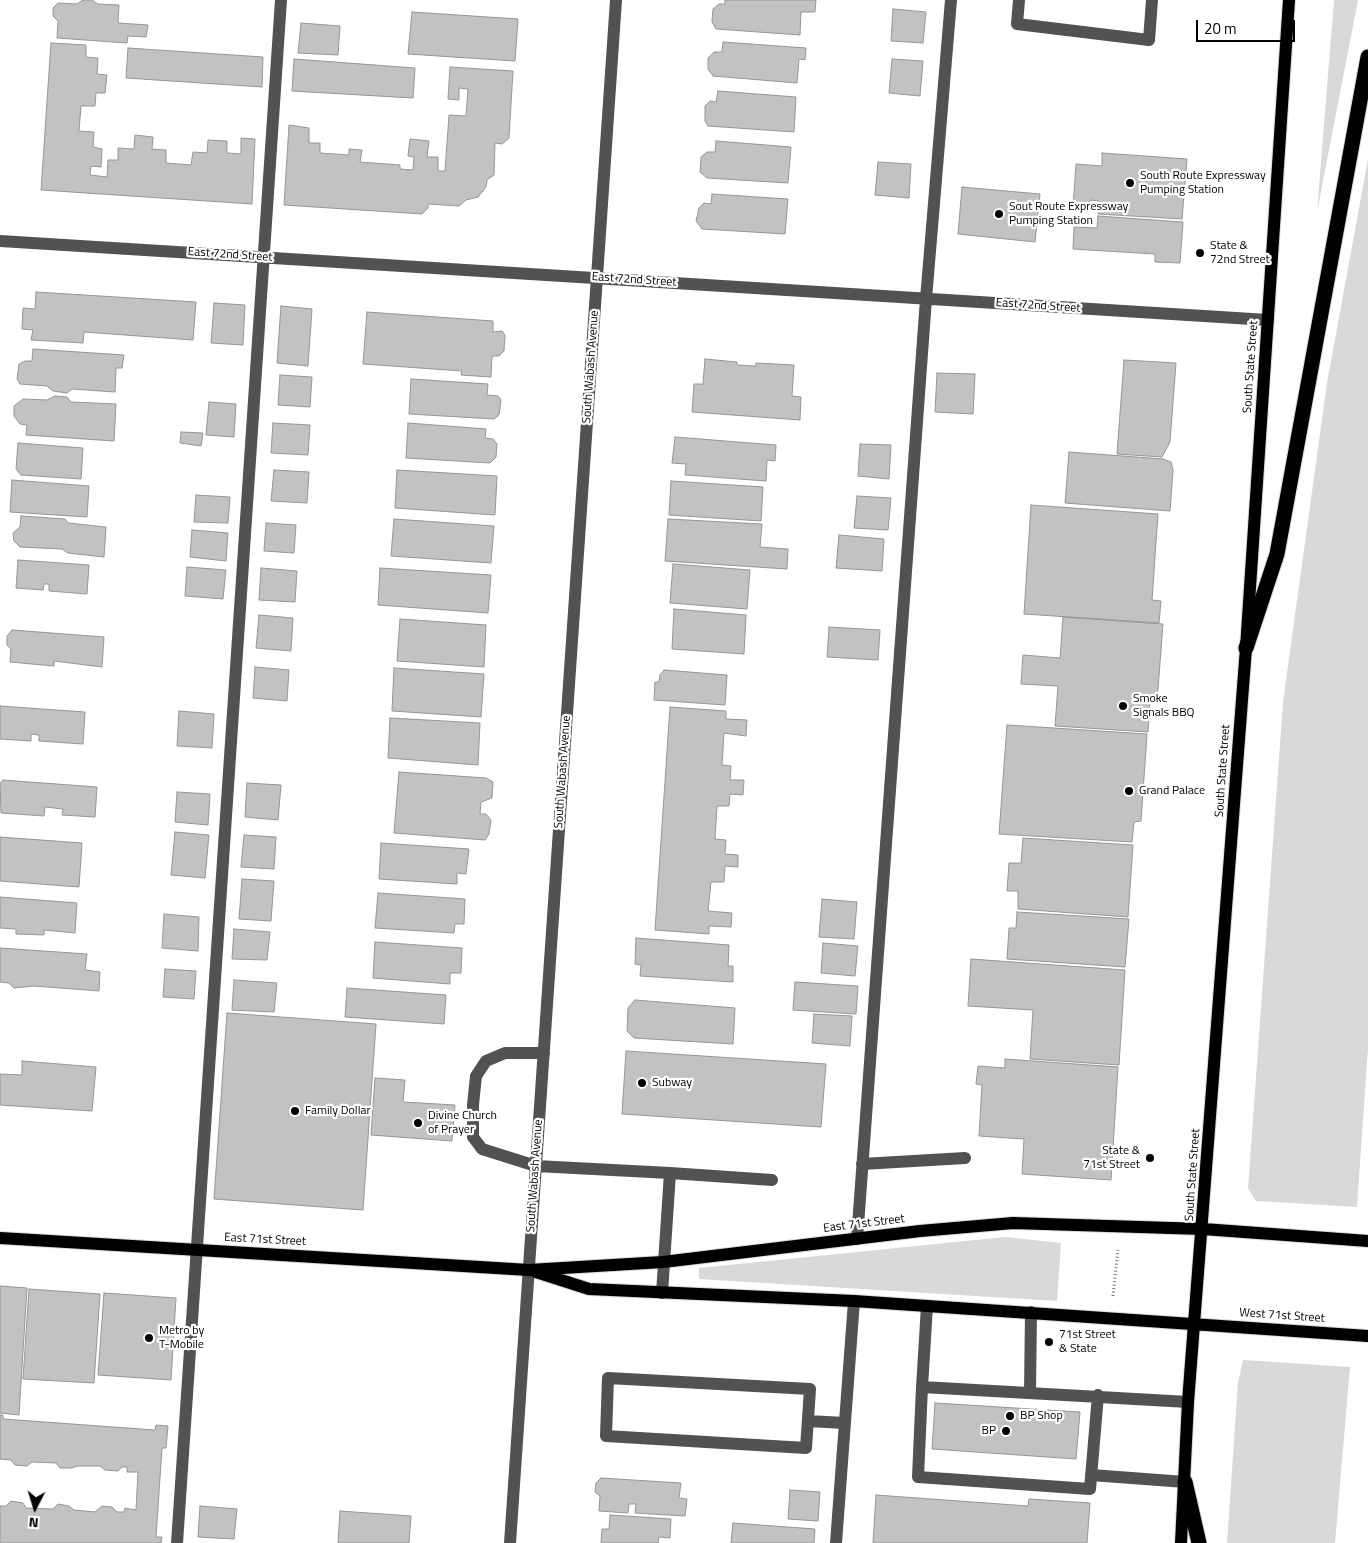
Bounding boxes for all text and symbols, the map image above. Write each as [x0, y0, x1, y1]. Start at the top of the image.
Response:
scale bar [1198, 10, 1297, 42]
text: 20 m [1204, 17, 1237, 40]
place label: South Route Expressway Pumping Station [1140, 169, 1266, 197]
marker: South Route Expressway Pumping Station [1124, 177, 1136, 189]
place label: Sout Route Expressway Pumping Station [1009, 200, 1128, 228]
marker: Sout Route Expressway Pumping Station [993, 208, 1005, 220]
place label: State & 72nd Street [1210, 239, 1270, 267]
street label: East 72nd Street [187, 245, 273, 265]
marker: State & 72nd Street [1194, 247, 1206, 259]
street label: East 72nd Street [591, 270, 677, 290]
street label: East 72nd Street [995, 296, 1081, 316]
street label: South Wabash Avenue [580, 310, 602, 424]
street label: South State Street [1241, 320, 1261, 414]
place label: Smoke Signals BBQ [1133, 692, 1194, 720]
marker: Smoke Signals BBQ [1117, 700, 1129, 712]
street label: South Wabash Avenue [552, 715, 574, 829]
street label: South State Street [1213, 724, 1233, 818]
place label: Grand Palace [1139, 784, 1205, 798]
marker: Grand Palace [1123, 785, 1135, 797]
place label: Subway [652, 1076, 692, 1090]
marker: Subway [636, 1077, 648, 1089]
place label: Family Dollar [305, 1104, 371, 1118]
marker: Family Dollar [289, 1105, 301, 1117]
place label: Divine Church of Prayer [428, 1109, 497, 1137]
marker: Divine Church of Prayer [412, 1117, 424, 1129]
street label: South Wabash Avenue [524, 1119, 546, 1233]
street label: South State Street [1183, 1128, 1203, 1222]
place label: State & 71st Street [1083, 1144, 1140, 1172]
marker: State & 71st Street [1144, 1152, 1156, 1164]
street label: East 71st Street [822, 1212, 906, 1236]
street label: East 71st Street [224, 1231, 306, 1249]
street label: West 71st Street [1239, 1306, 1325, 1326]
place label: Metro by T-Mobile [159, 1324, 204, 1352]
place label: 71st Street & State [1059, 1328, 1116, 1356]
marker: Metro by T-Mobile [143, 1332, 155, 1344]
marker: 71st Street & State [1043, 1336, 1055, 1348]
place label: BP Shop [1020, 1409, 1063, 1423]
marker: BP Shop [1004, 1410, 1016, 1422]
place label: BP [981, 1424, 996, 1438]
marker: BP [1000, 1425, 1012, 1437]
north arrow [10, 1483, 60, 1533]
text: N [28, 1513, 39, 1534]

